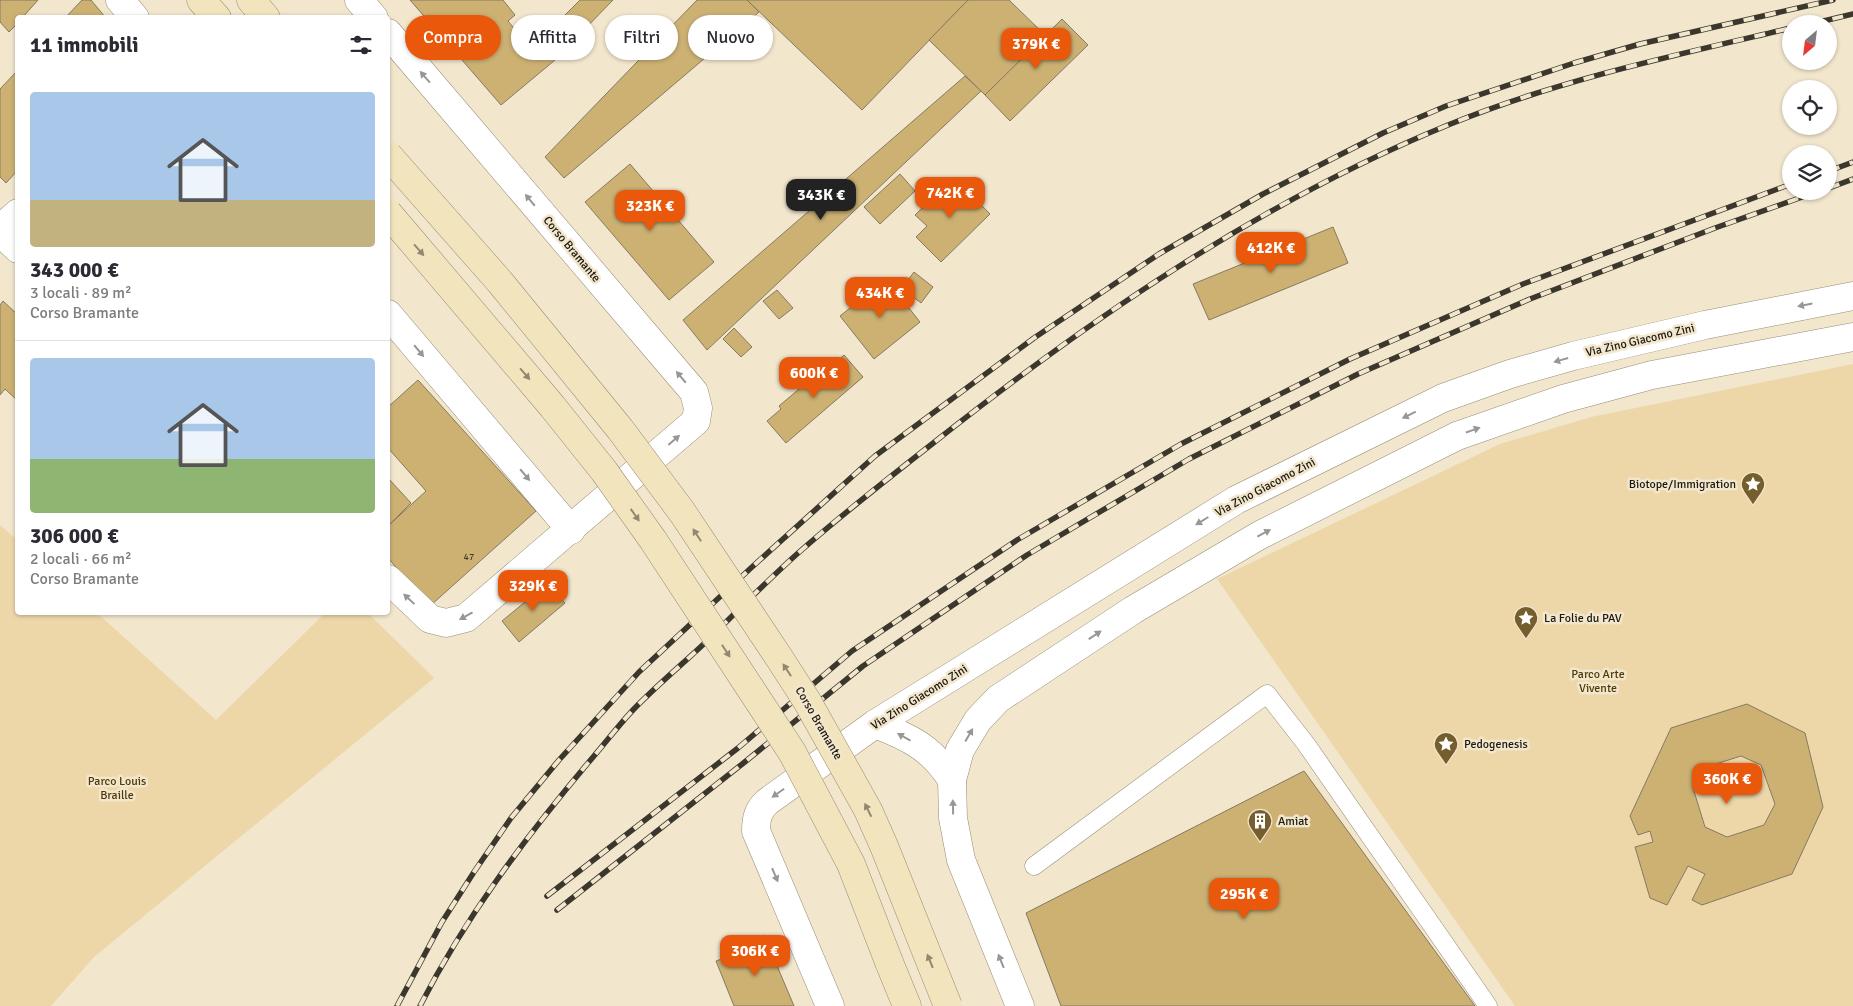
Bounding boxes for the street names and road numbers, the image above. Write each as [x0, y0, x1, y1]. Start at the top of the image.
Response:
street label: Corso Bramante [540, 213, 604, 285]
street label: Via Zino Giacomo Zini [1584, 321, 1696, 360]
street label: Via Zino Giacomo Zini [1213, 455, 1318, 520]
street label: Via Zino Giacomo Zini [868, 662, 970, 733]
street label: Corso Bramante [792, 684, 845, 762]

